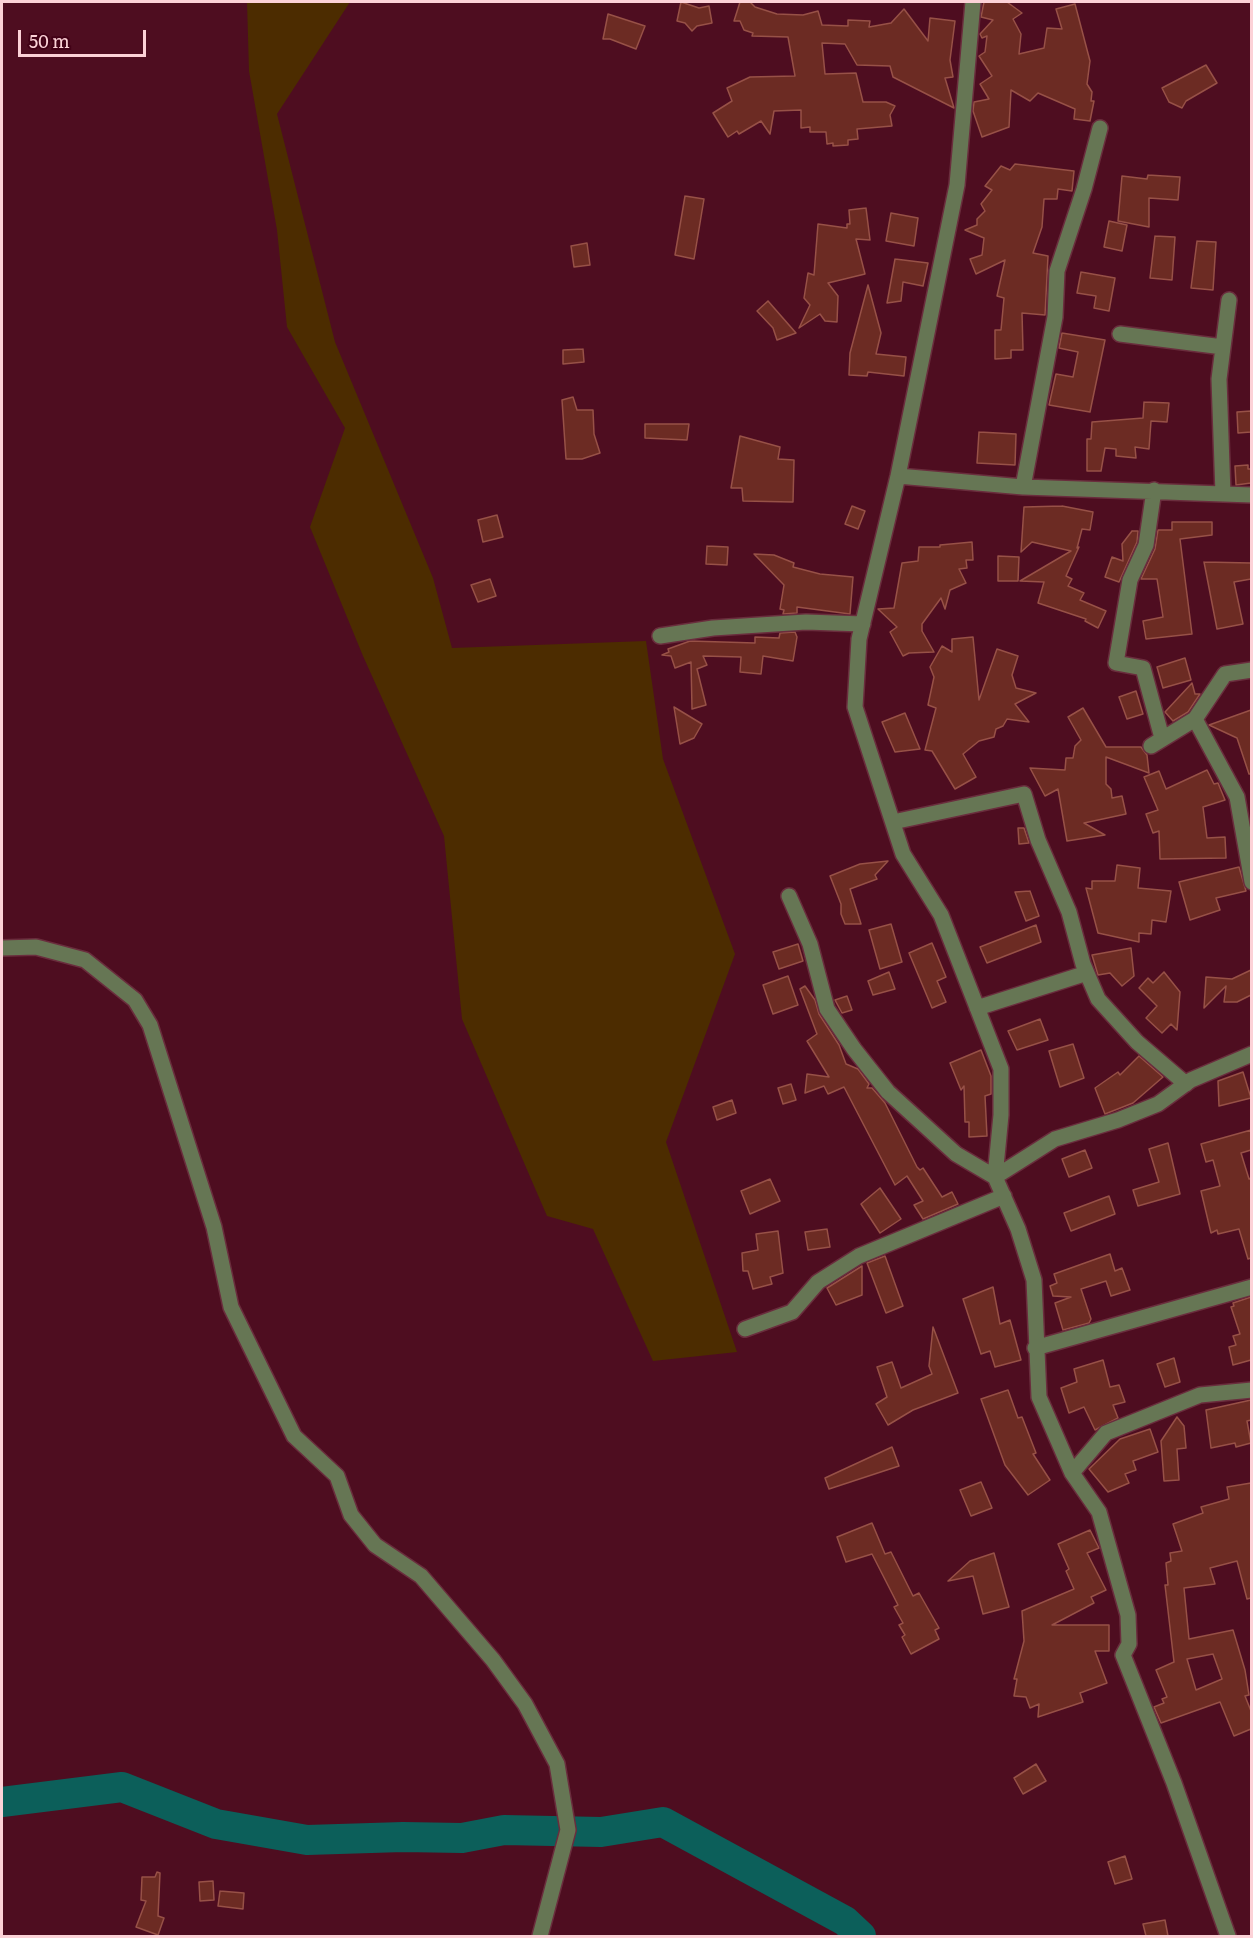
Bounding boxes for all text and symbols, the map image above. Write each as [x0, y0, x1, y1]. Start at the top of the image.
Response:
scale bar [21, 18, 148, 56]
text: 50 m [29, 27, 70, 54]

